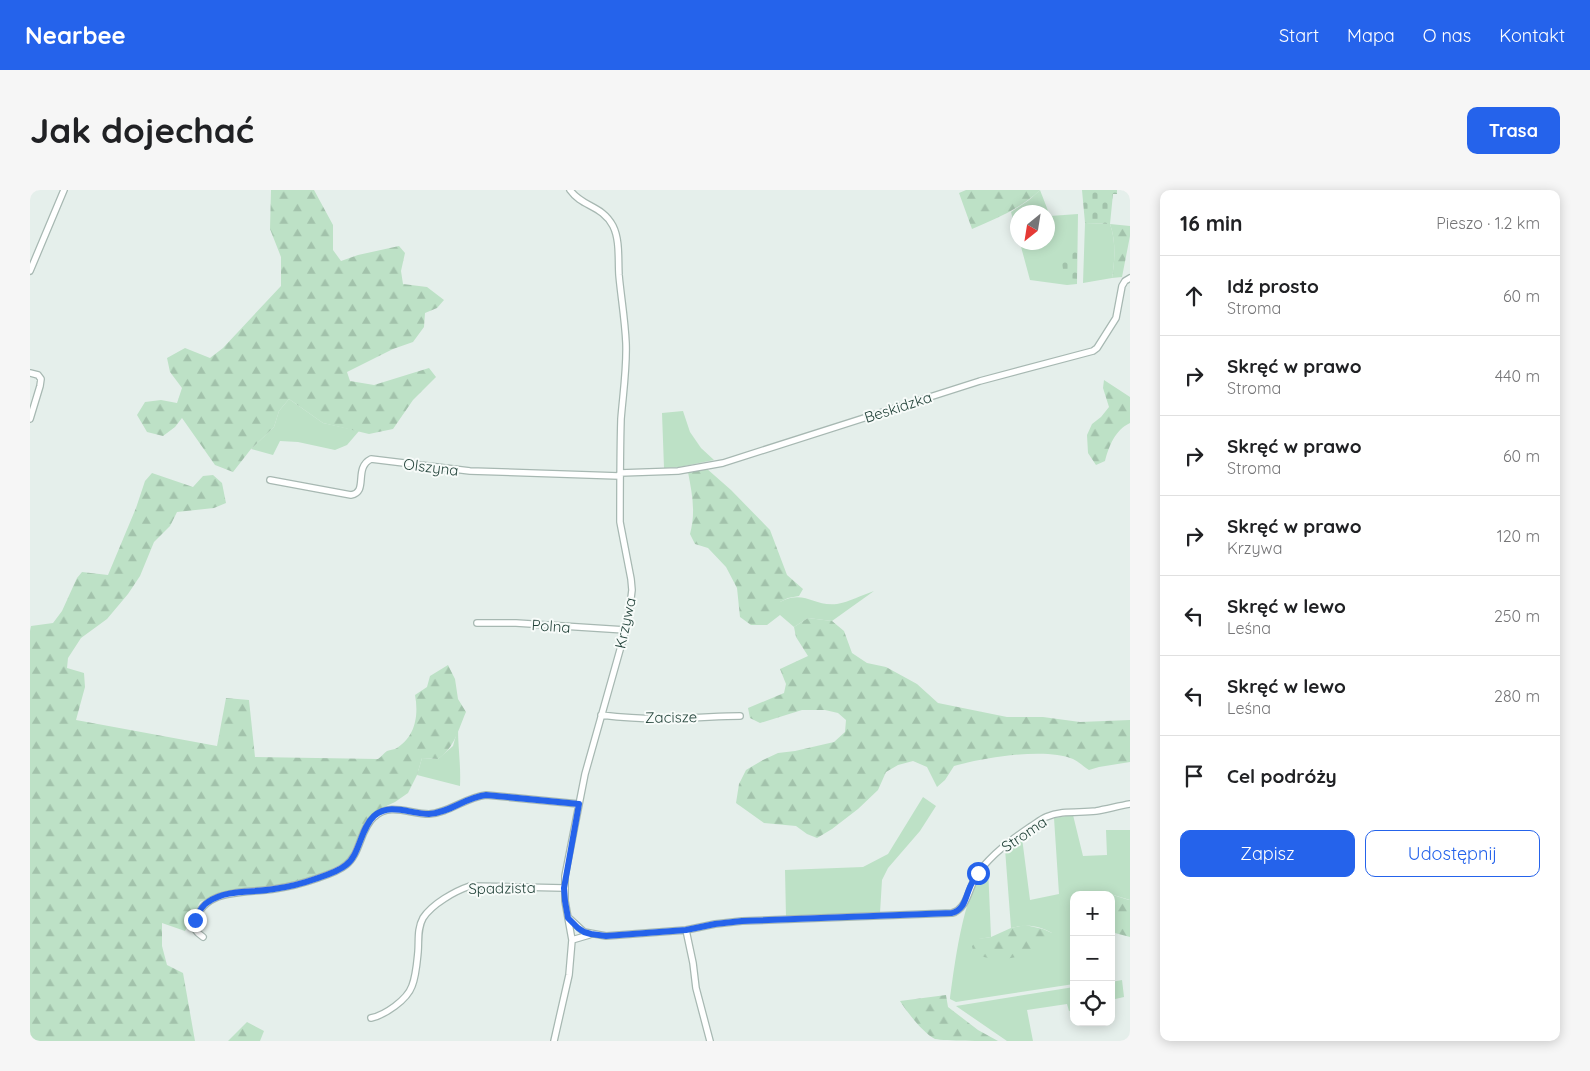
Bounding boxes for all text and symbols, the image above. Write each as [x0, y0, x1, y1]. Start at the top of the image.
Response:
text: Nearbee [25, 20, 126, 50]
text: Start [1279, 24, 1319, 47]
text: Mapa [1347, 24, 1395, 47]
text: O nas [1423, 24, 1471, 47]
text: Kontakt [1499, 24, 1565, 47]
button: Trasa [1467, 107, 1560, 154]
text: Jak dojechać [30, 108, 254, 152]
north arrow [1010, 205, 1055, 250]
text: 16 min [1180, 210, 1243, 236]
text: Pieszo · 1.2 km [1436, 213, 1540, 233]
text: Idź prosto [1227, 274, 1319, 298]
icon: ahead [1180, 282, 1208, 310]
text: 60 m [1503, 286, 1540, 306]
text: Stroma [1227, 298, 1281, 318]
text: Skręć w prawo [1227, 354, 1362, 378]
icon: right [1180, 362, 1208, 390]
text: 440 m [1495, 366, 1540, 386]
text: Stroma [1227, 378, 1281, 398]
street label: Beskidzka [862, 387, 934, 427]
text: Skręć w prawo [1227, 434, 1362, 458]
icon: right [1180, 442, 1208, 470]
text: 60 m [1503, 446, 1540, 466]
street label: Olszyna [402, 454, 460, 480]
text: Stroma [1227, 458, 1281, 478]
text: Skręć w prawo [1227, 514, 1362, 538]
icon: right [1180, 522, 1208, 550]
text: 120 m [1497, 526, 1540, 546]
text: Krzywa [1227, 538, 1282, 558]
text: Skręć w lewo [1227, 594, 1346, 618]
street label: Krzywa [610, 596, 640, 650]
icon: left [1180, 602, 1208, 630]
text: 250 m [1494, 606, 1540, 626]
street label: Polna [531, 615, 571, 637]
text: Leśna [1227, 618, 1271, 638]
text: Skręć w lewo [1227, 674, 1346, 698]
icon: left [1180, 682, 1208, 710]
text: 280 m [1494, 686, 1540, 706]
text: Leśna [1227, 698, 1271, 718]
street label: Zacisze [645, 707, 697, 727]
icon: arrive [1180, 762, 1208, 790]
text: Cel podróży [1227, 764, 1337, 788]
street label: Stroma [998, 812, 1050, 856]
button: Zapisz [1180, 830, 1355, 877]
button: Udostępnij [1365, 830, 1540, 877]
route start [967, 862, 990, 885]
street label: Spadzista [468, 878, 536, 898]
map controls [1070, 891, 1115, 1026]
button: + [1070, 891, 1115, 936]
route end [184, 909, 207, 932]
button: − [1070, 936, 1115, 981]
button: locate [1070, 981, 1115, 1026]

